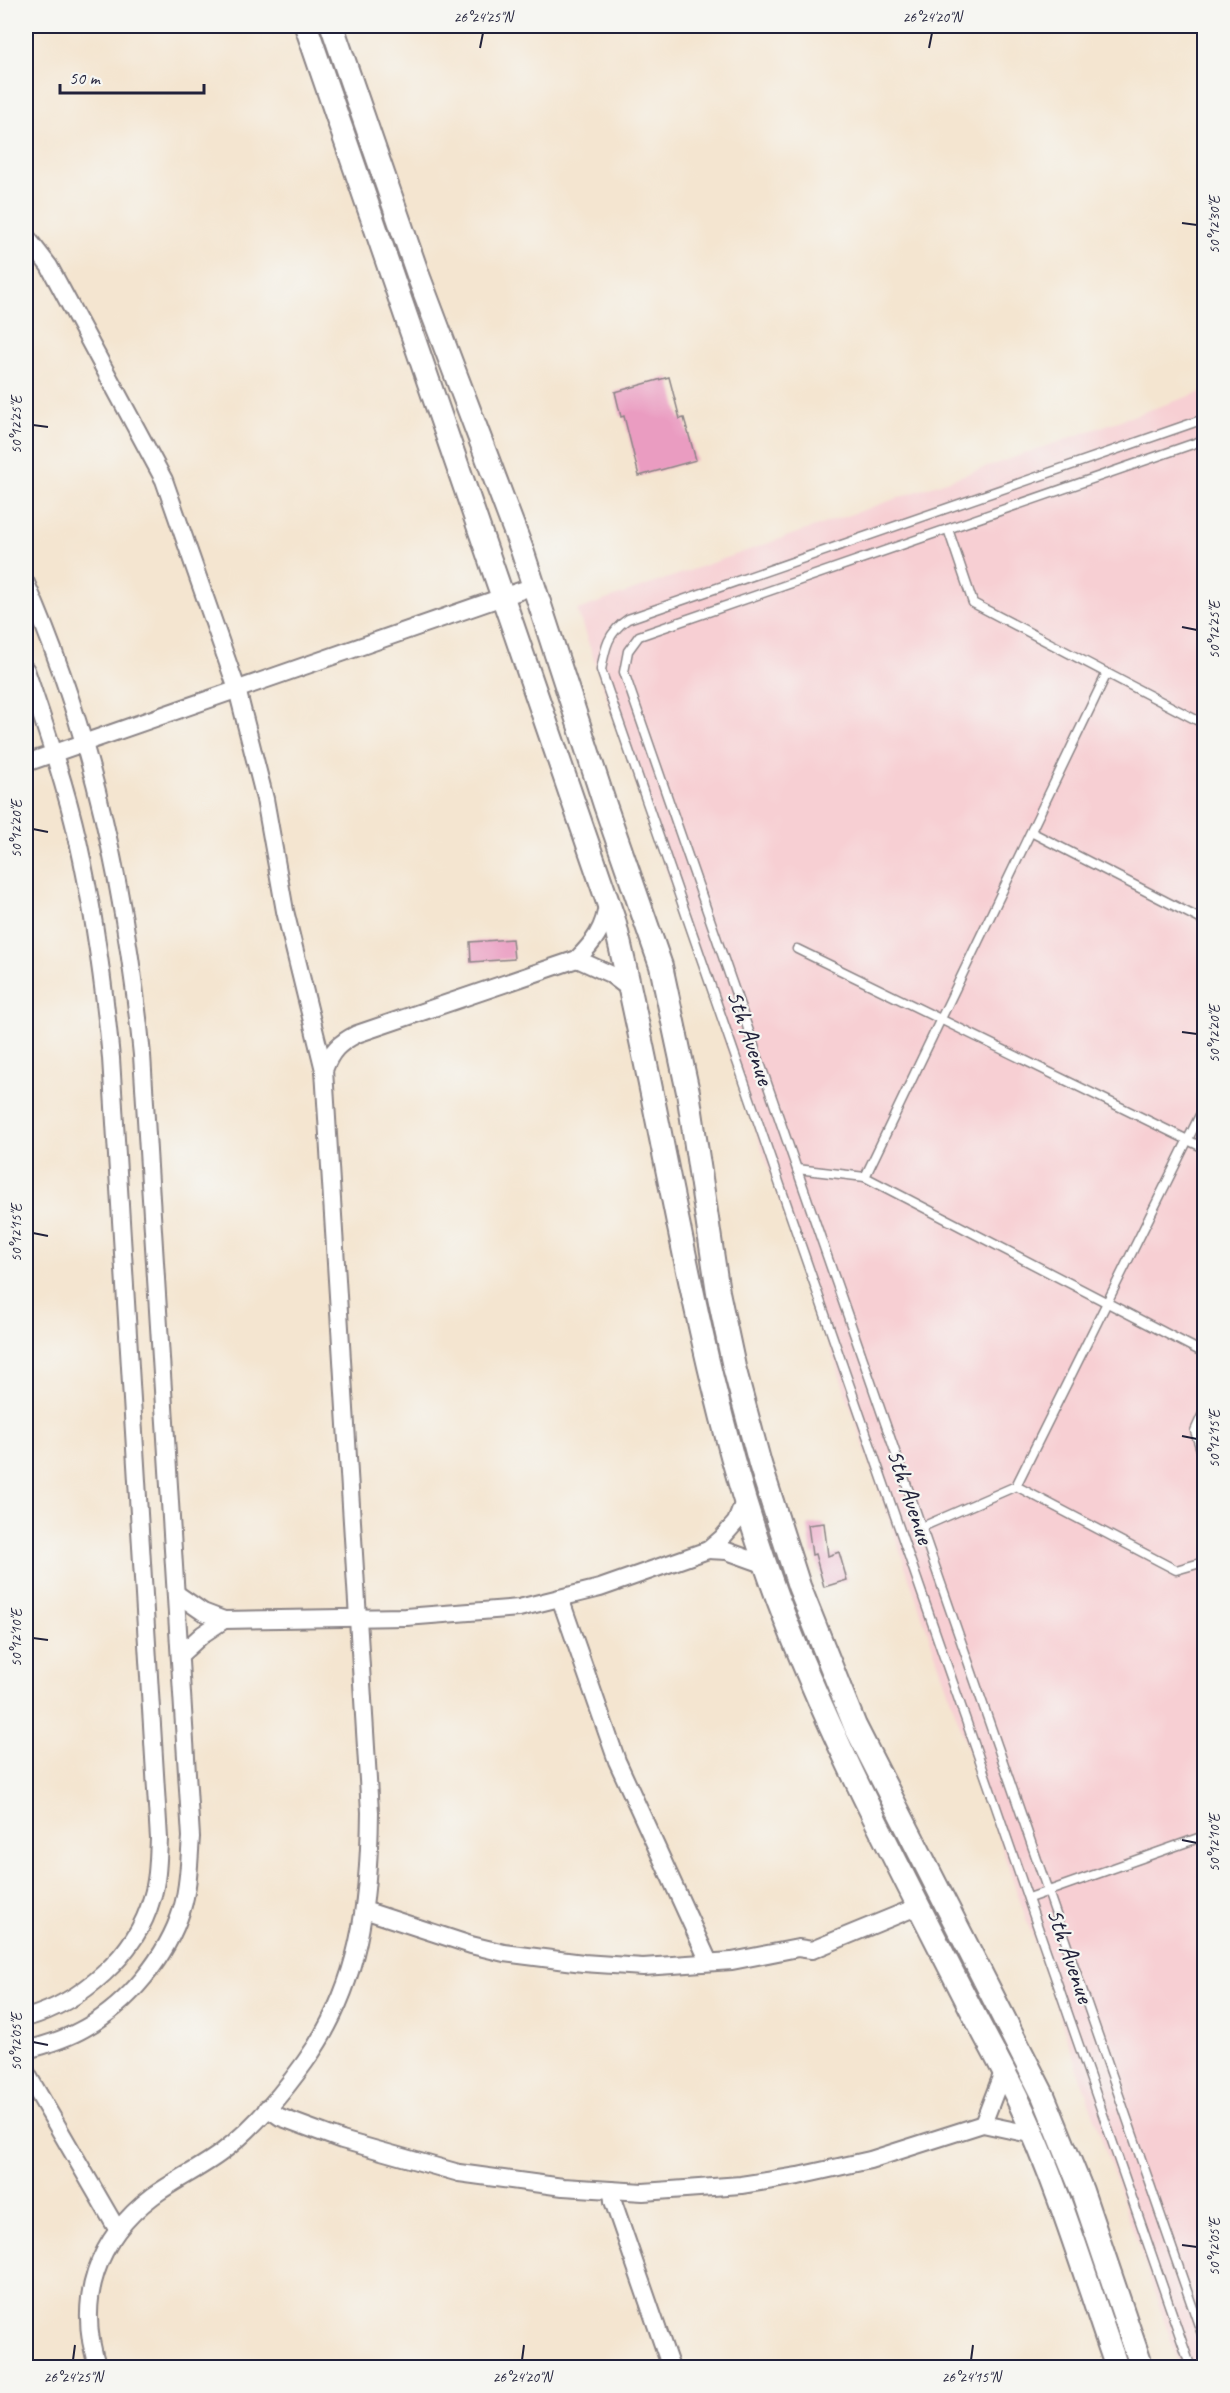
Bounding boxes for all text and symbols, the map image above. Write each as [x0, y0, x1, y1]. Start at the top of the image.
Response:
text: 26°24'25"N [453, 8, 516, 27]
text: 26°24'20"N [902, 8, 965, 27]
scale bar [60, 57, 204, 95]
text: 50 m [69, 67, 102, 89]
text: 50°12'30"E [1205, 194, 1224, 254]
text: 50°12'25"E [7, 394, 26, 454]
text: 50°12'25"E [1205, 599, 1224, 659]
text: 50°12'20"E [7, 798, 26, 858]
street label: 5th Avenue [719, 985, 783, 1090]
text: 50°12'20"E [1205, 1003, 1224, 1063]
text: 50°12'15"E [7, 1202, 26, 1262]
text: 50°12'15"E [1205, 1408, 1224, 1468]
street label: 5th Avenue [879, 1444, 943, 1549]
text: 50°12'10"E [7, 1607, 26, 1667]
text: 50°12'10"E [1205, 1812, 1224, 1872]
street label: 5th Avenue [1039, 1903, 1103, 2008]
text: 50°12'05"E [7, 2011, 26, 2071]
text: 50°12'05"E [1205, 2216, 1224, 2276]
text: 26°24'25"N [43, 2368, 106, 2387]
text: 26°24'20"N [492, 2368, 555, 2387]
text: 26°24'15"N [941, 2368, 1004, 2387]

